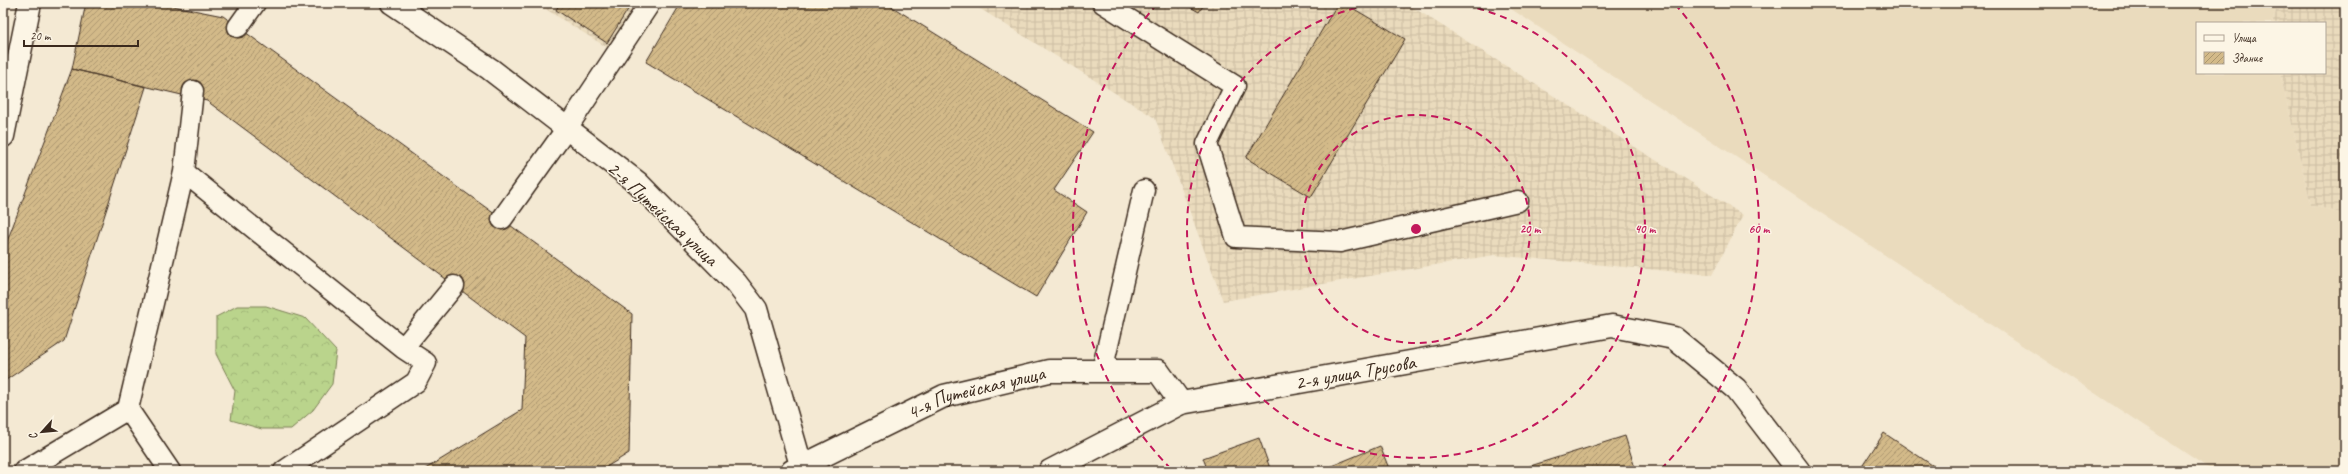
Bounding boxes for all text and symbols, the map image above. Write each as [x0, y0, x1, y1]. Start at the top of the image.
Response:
scale bar [24, 22, 138, 48]
legend [2196, 22, 2326, 74]
text: 20 m [30, 28, 52, 44]
text: Улица [2232, 30, 2257, 46]
text: Здание [2232, 50, 2263, 66]
street label: 2-я Путейская улица [602, 156, 725, 273]
text: 20 m [1520, 221, 1541, 237]
text: 40 m [1635, 221, 1656, 237]
text: 60 m [1749, 221, 1771, 237]
centre of rings [1409, 222, 1423, 236]
street label: 2-я улица Трусова [1293, 349, 1419, 395]
street label: 4-я Путейская улица [903, 360, 1049, 425]
north arrow [22, 412, 62, 452]
text: С [25, 430, 41, 442]

